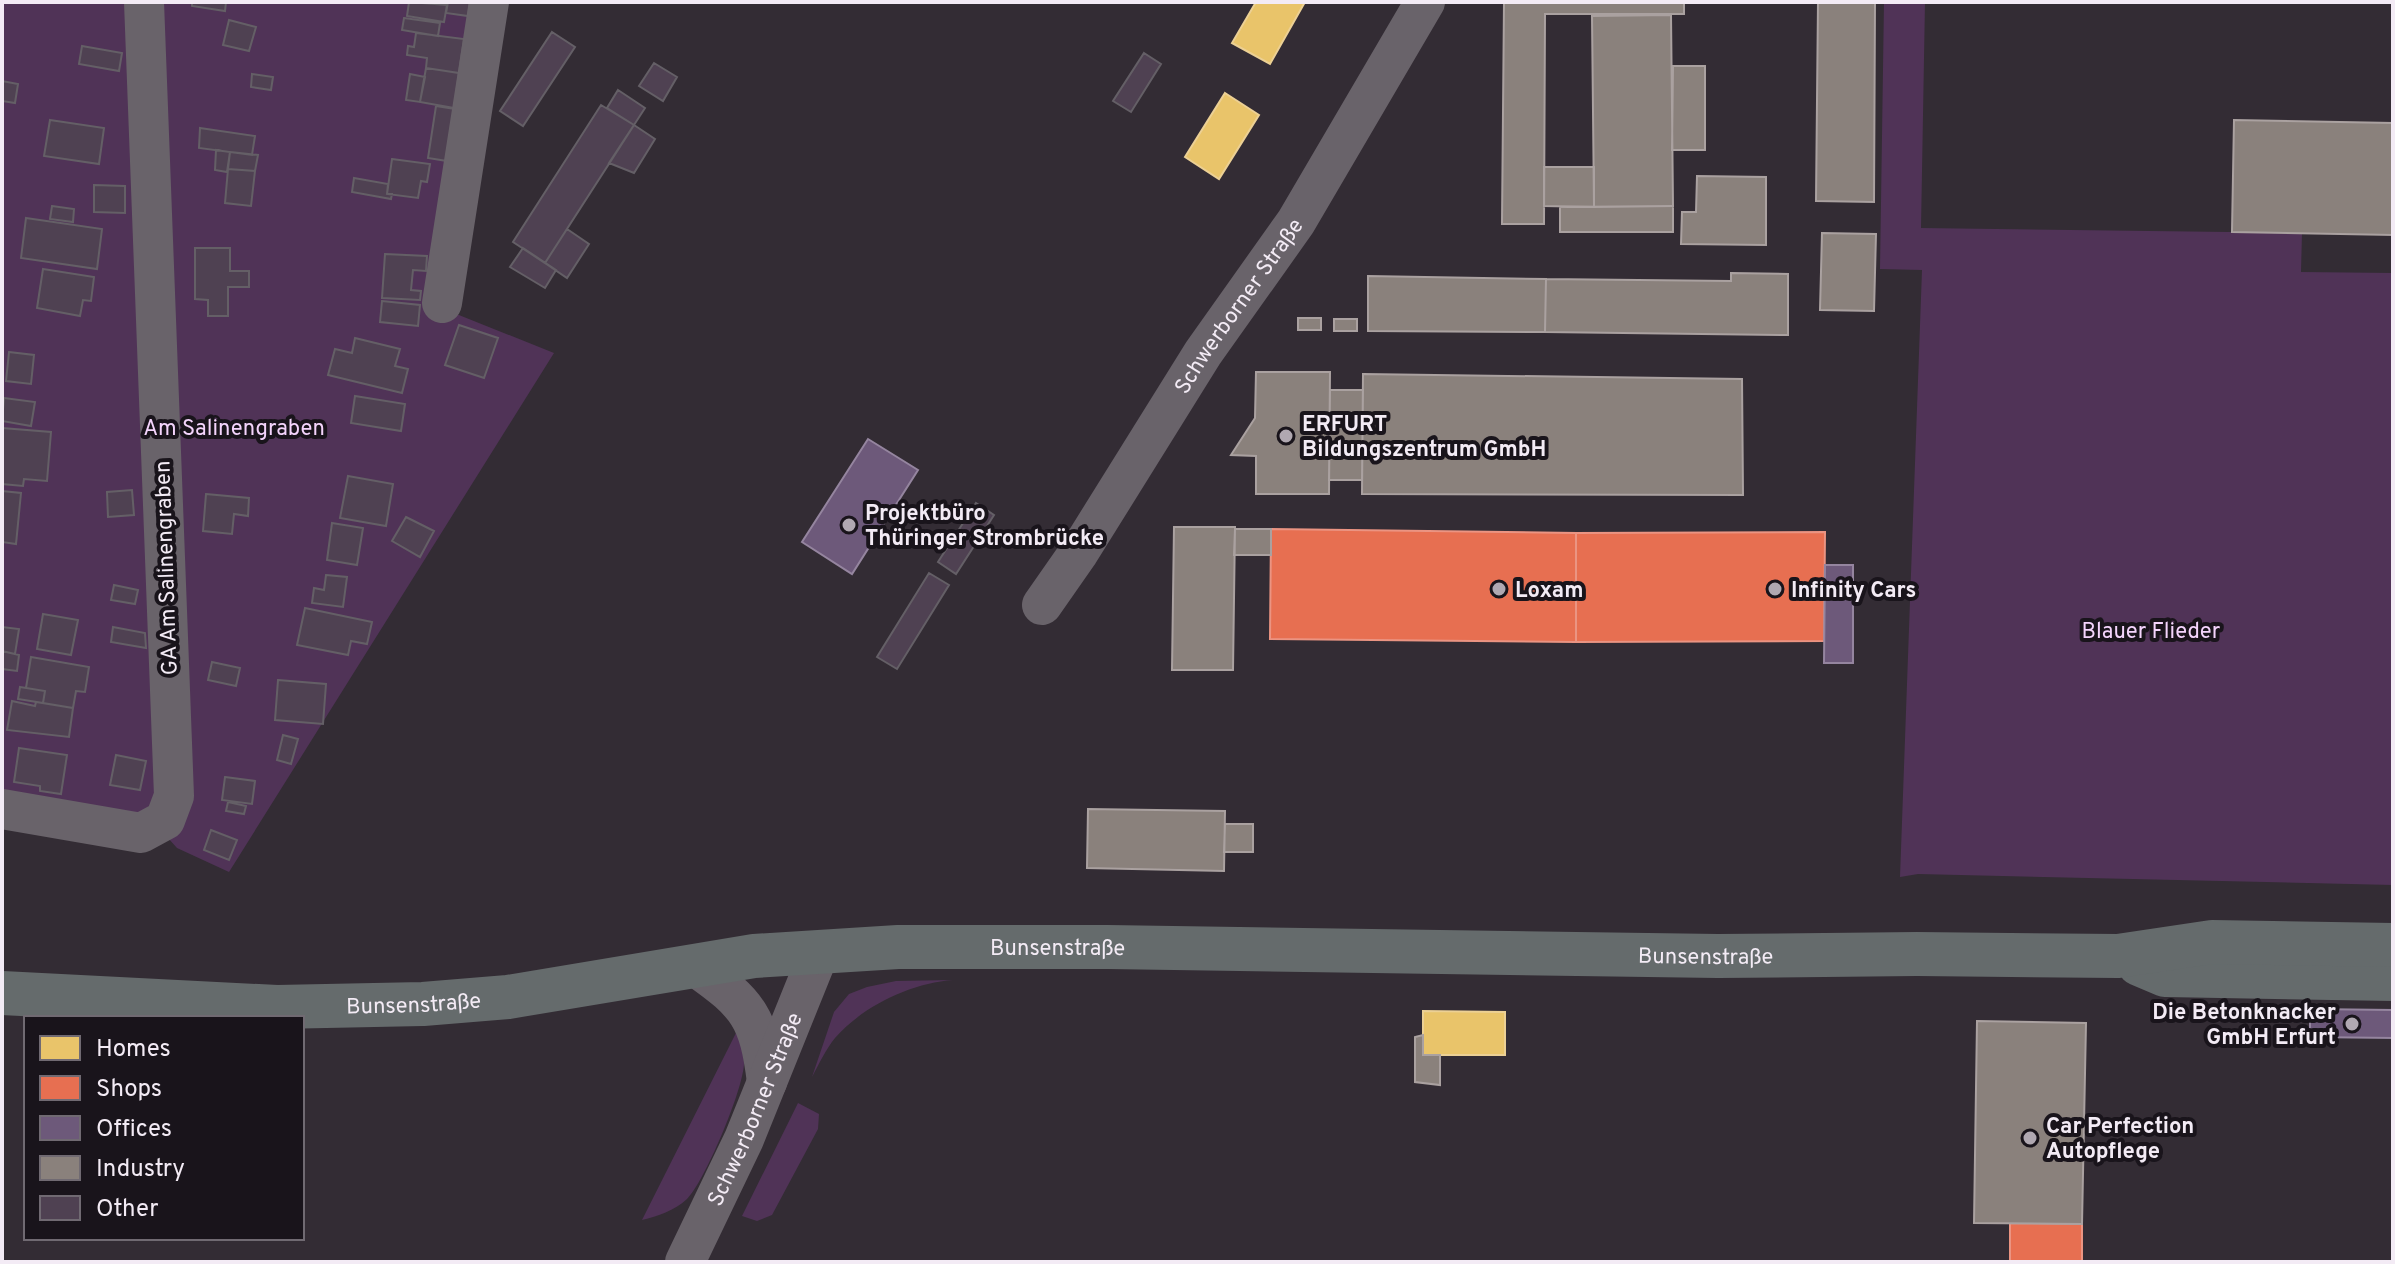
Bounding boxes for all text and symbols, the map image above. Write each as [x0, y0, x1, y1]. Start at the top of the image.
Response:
street label: Schwerborner Straße [1170, 214, 1310, 400]
place label: ERFURT Bildungszentrum GmbH [1302, 412, 1546, 464]
park label: Am Salinengraben [143, 416, 325, 443]
marker: ERFURT Bildungszentrum GmbH [1277, 427, 1295, 445]
street label: GA Am Salinengraben [150, 460, 185, 676]
place label: Projektbüro Thüringer Strombrücke [865, 501, 1104, 553]
marker: Projektbüro Thüringer Strombrücke [840, 516, 858, 534]
place label: Loxam [1515, 578, 1584, 605]
place label: Infinity Cars [1791, 578, 1916, 605]
marker: Loxam [1490, 580, 1508, 598]
marker: Infinity Cars [1766, 580, 1784, 598]
park label: Blauer Flieder [2082, 619, 2221, 646]
street label: Bunsenstraße [990, 936, 1125, 963]
street label: Bunsenstraße [1638, 944, 1773, 972]
street label: Bunsenstraße [346, 988, 482, 1022]
place label: Die Betonknacker GmbH Erfurt [2152, 1000, 2336, 1052]
street label: Schwerborner Straße [703, 1009, 810, 1211]
marker: Die Betonknacker GmbH Erfurt [2343, 1015, 2361, 1033]
legend [24, 1016, 304, 1240]
text: Homes [96, 1035, 171, 1065]
text: Shops [96, 1075, 162, 1105]
place label: Car Perfection Autopflege [2046, 1114, 2194, 1166]
text: Offices [96, 1115, 172, 1145]
marker: Car Perfection Autopflege [2021, 1129, 2039, 1147]
text: Industry [96, 1155, 185, 1185]
text: Other [96, 1195, 158, 1225]

